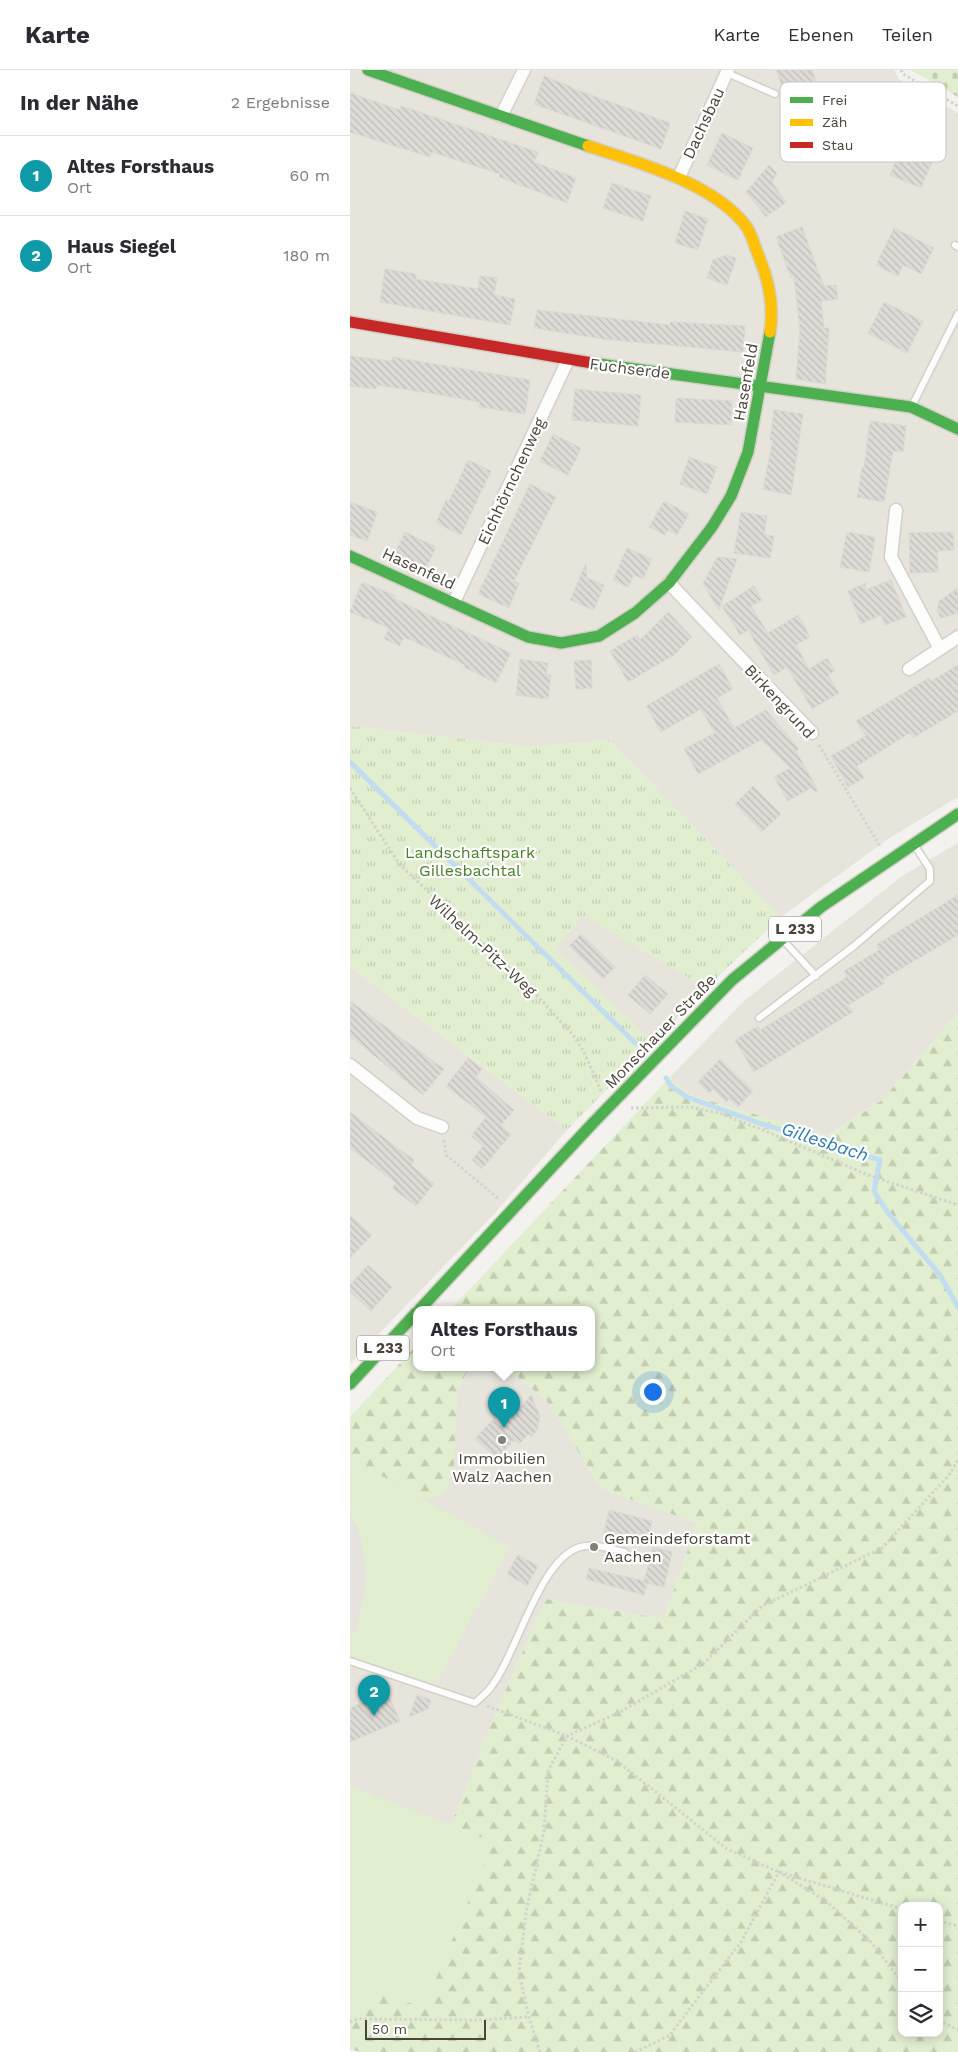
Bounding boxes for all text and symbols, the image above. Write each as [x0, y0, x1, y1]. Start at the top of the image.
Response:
text: Karte [25, 21, 90, 49]
text: Karte [714, 24, 760, 45]
text: Ebenen [788, 24, 854, 45]
text: Teilen [882, 24, 933, 45]
legend [780, 82, 946, 162]
street label: Dachsbau [679, 84, 728, 162]
text: In der Nähe [20, 90, 139, 115]
text: Frei [822, 92, 847, 108]
text: 2 Ergebnisse [231, 93, 330, 112]
text: Zäh [822, 114, 847, 130]
text: Stau [822, 137, 853, 153]
text: Altes Forsthaus [67, 155, 214, 178]
text: 1 [33, 166, 39, 185]
text: 60 m [290, 166, 330, 185]
text: Ort [67, 178, 92, 197]
text: Haus Siegel [67, 235, 176, 258]
text: 2 [31, 246, 41, 265]
text: 180 m [283, 246, 330, 265]
text: Ort [67, 258, 92, 277]
street label: Hasenfeld [729, 342, 762, 422]
street label: Fuchserde [589, 354, 671, 383]
street label: Eichhörnchenweg [474, 414, 549, 548]
street label: Hasenfeld [379, 543, 458, 594]
street label: Birkengrund [741, 660, 819, 742]
park label: Landschaftspark Gillesbachtal [405, 843, 535, 880]
street label: Wilhelm-Pitz-Weg [425, 890, 541, 1001]
road number: L 233 [769, 916, 821, 942]
street label: Monschauer Straße [601, 970, 720, 1092]
water label: Gillesbach [779, 1118, 871, 1165]
popup [413, 1306, 595, 1371]
text: Altes Forsthaus [430, 1318, 578, 1341]
road number: L 233 [357, 1336, 409, 1360]
text: Ort [430, 1341, 455, 1360]
your location [640, 1379, 666, 1405]
pin: 1 [488, 1387, 520, 1428]
marker: Immobilien Walz Aachen [496, 1434, 508, 1446]
place label: Immobilien Walz Aachen [452, 1449, 552, 1486]
place label: Gemeindeforstamt Aachen [604, 1529, 751, 1566]
marker: Gemeindeforstamt Aachen [588, 1541, 600, 1553]
pin: 2 [358, 1675, 390, 1716]
map controls [898, 1902, 943, 2037]
button: + [898, 1902, 943, 1947]
button: − [898, 1947, 943, 1992]
button: layers [898, 1992, 943, 2037]
scale bar [365, 2017, 486, 2040]
text: 50 m [372, 2021, 407, 2037]

